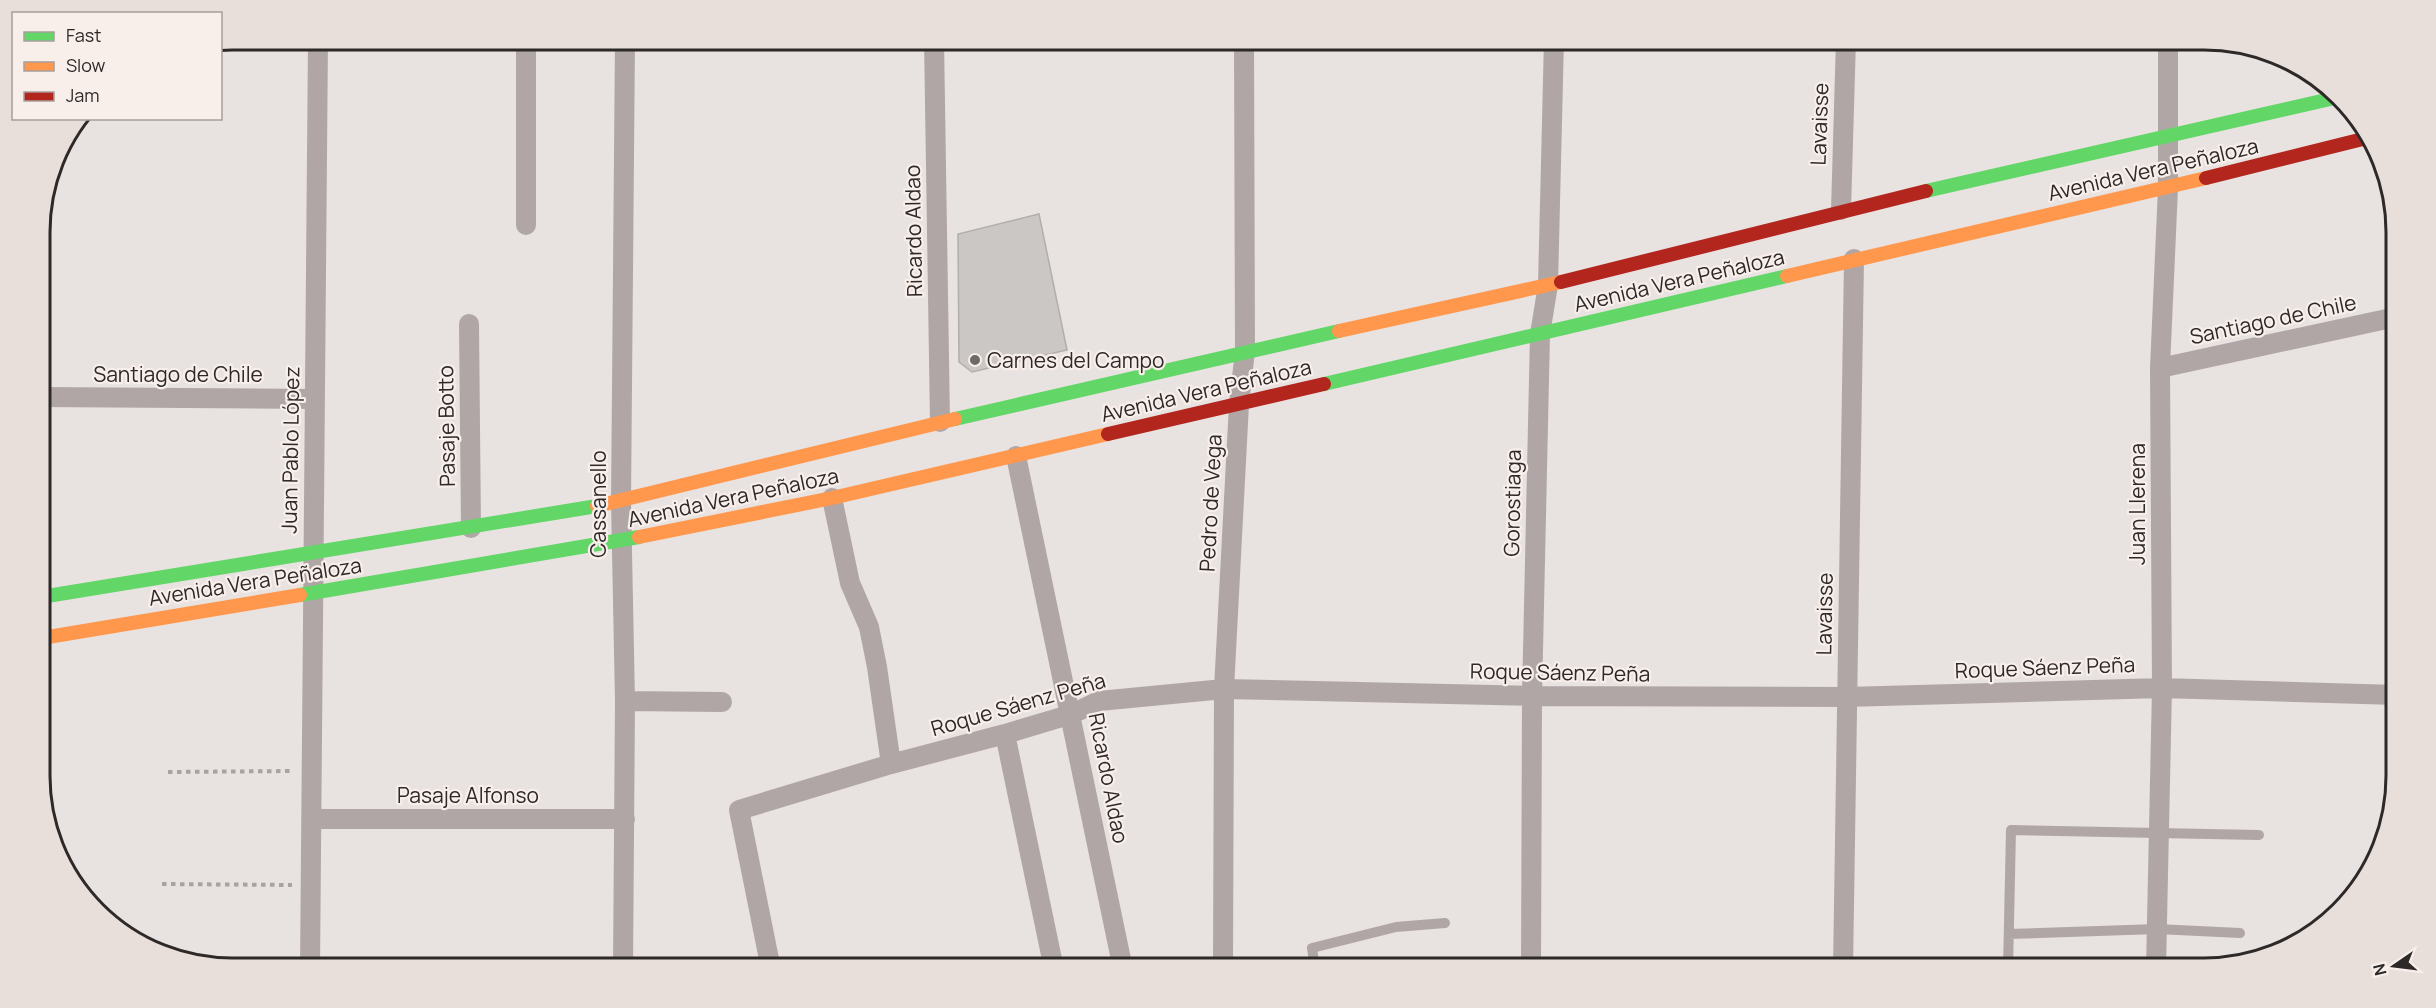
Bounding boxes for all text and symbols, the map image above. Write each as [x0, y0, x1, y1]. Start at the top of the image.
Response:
legend [12, 12, 222, 120]
text: Fast [66, 23, 101, 47]
text: Slow [66, 53, 106, 77]
street label: Lavaisse [1804, 82, 1834, 166]
text: Jam [66, 83, 100, 107]
street label: Avenida Vera Peñaloza [2045, 131, 2261, 207]
street label: Ricardo Aldao [898, 165, 928, 297]
street label: Avenida Vera Peñaloza [1571, 242, 1787, 318]
street label: Santiago de Chile [2187, 288, 2359, 350]
place label: Carnes del Campo [987, 346, 1164, 374]
street label: Avenida Vera Peñaloza [1098, 352, 1314, 428]
marker: Carnes del Campo [968, 353, 982, 367]
street label: Santiago de Chile [93, 360, 263, 388]
street label: Pasaje Botto [431, 365, 461, 487]
street label: Juan Pablo López [275, 366, 305, 534]
street label: Pedro de Vega [1192, 433, 1228, 573]
street label: Juan Llerena [2123, 443, 2151, 565]
street label: Gorostiaga [1497, 449, 1527, 557]
street label: Cassanello [584, 450, 612, 558]
street label: Avenida Vera Peñaloza [625, 461, 841, 533]
street label: Avenida Vera Peñaloza [147, 550, 363, 612]
street label: Lavaisse [1809, 572, 1839, 656]
street label: Roque Sáenz Peña [1954, 650, 2136, 684]
street label: Roque Sáenz Peña [1470, 656, 1650, 688]
street label: Roque Sáenz Peña [927, 666, 1109, 742]
street label: Ricardo Aldao [1083, 710, 1135, 846]
street label: Pasaje Alfonso [397, 781, 539, 809]
north arrow [2364, 936, 2424, 996]
text: N [2367, 961, 2392, 978]

